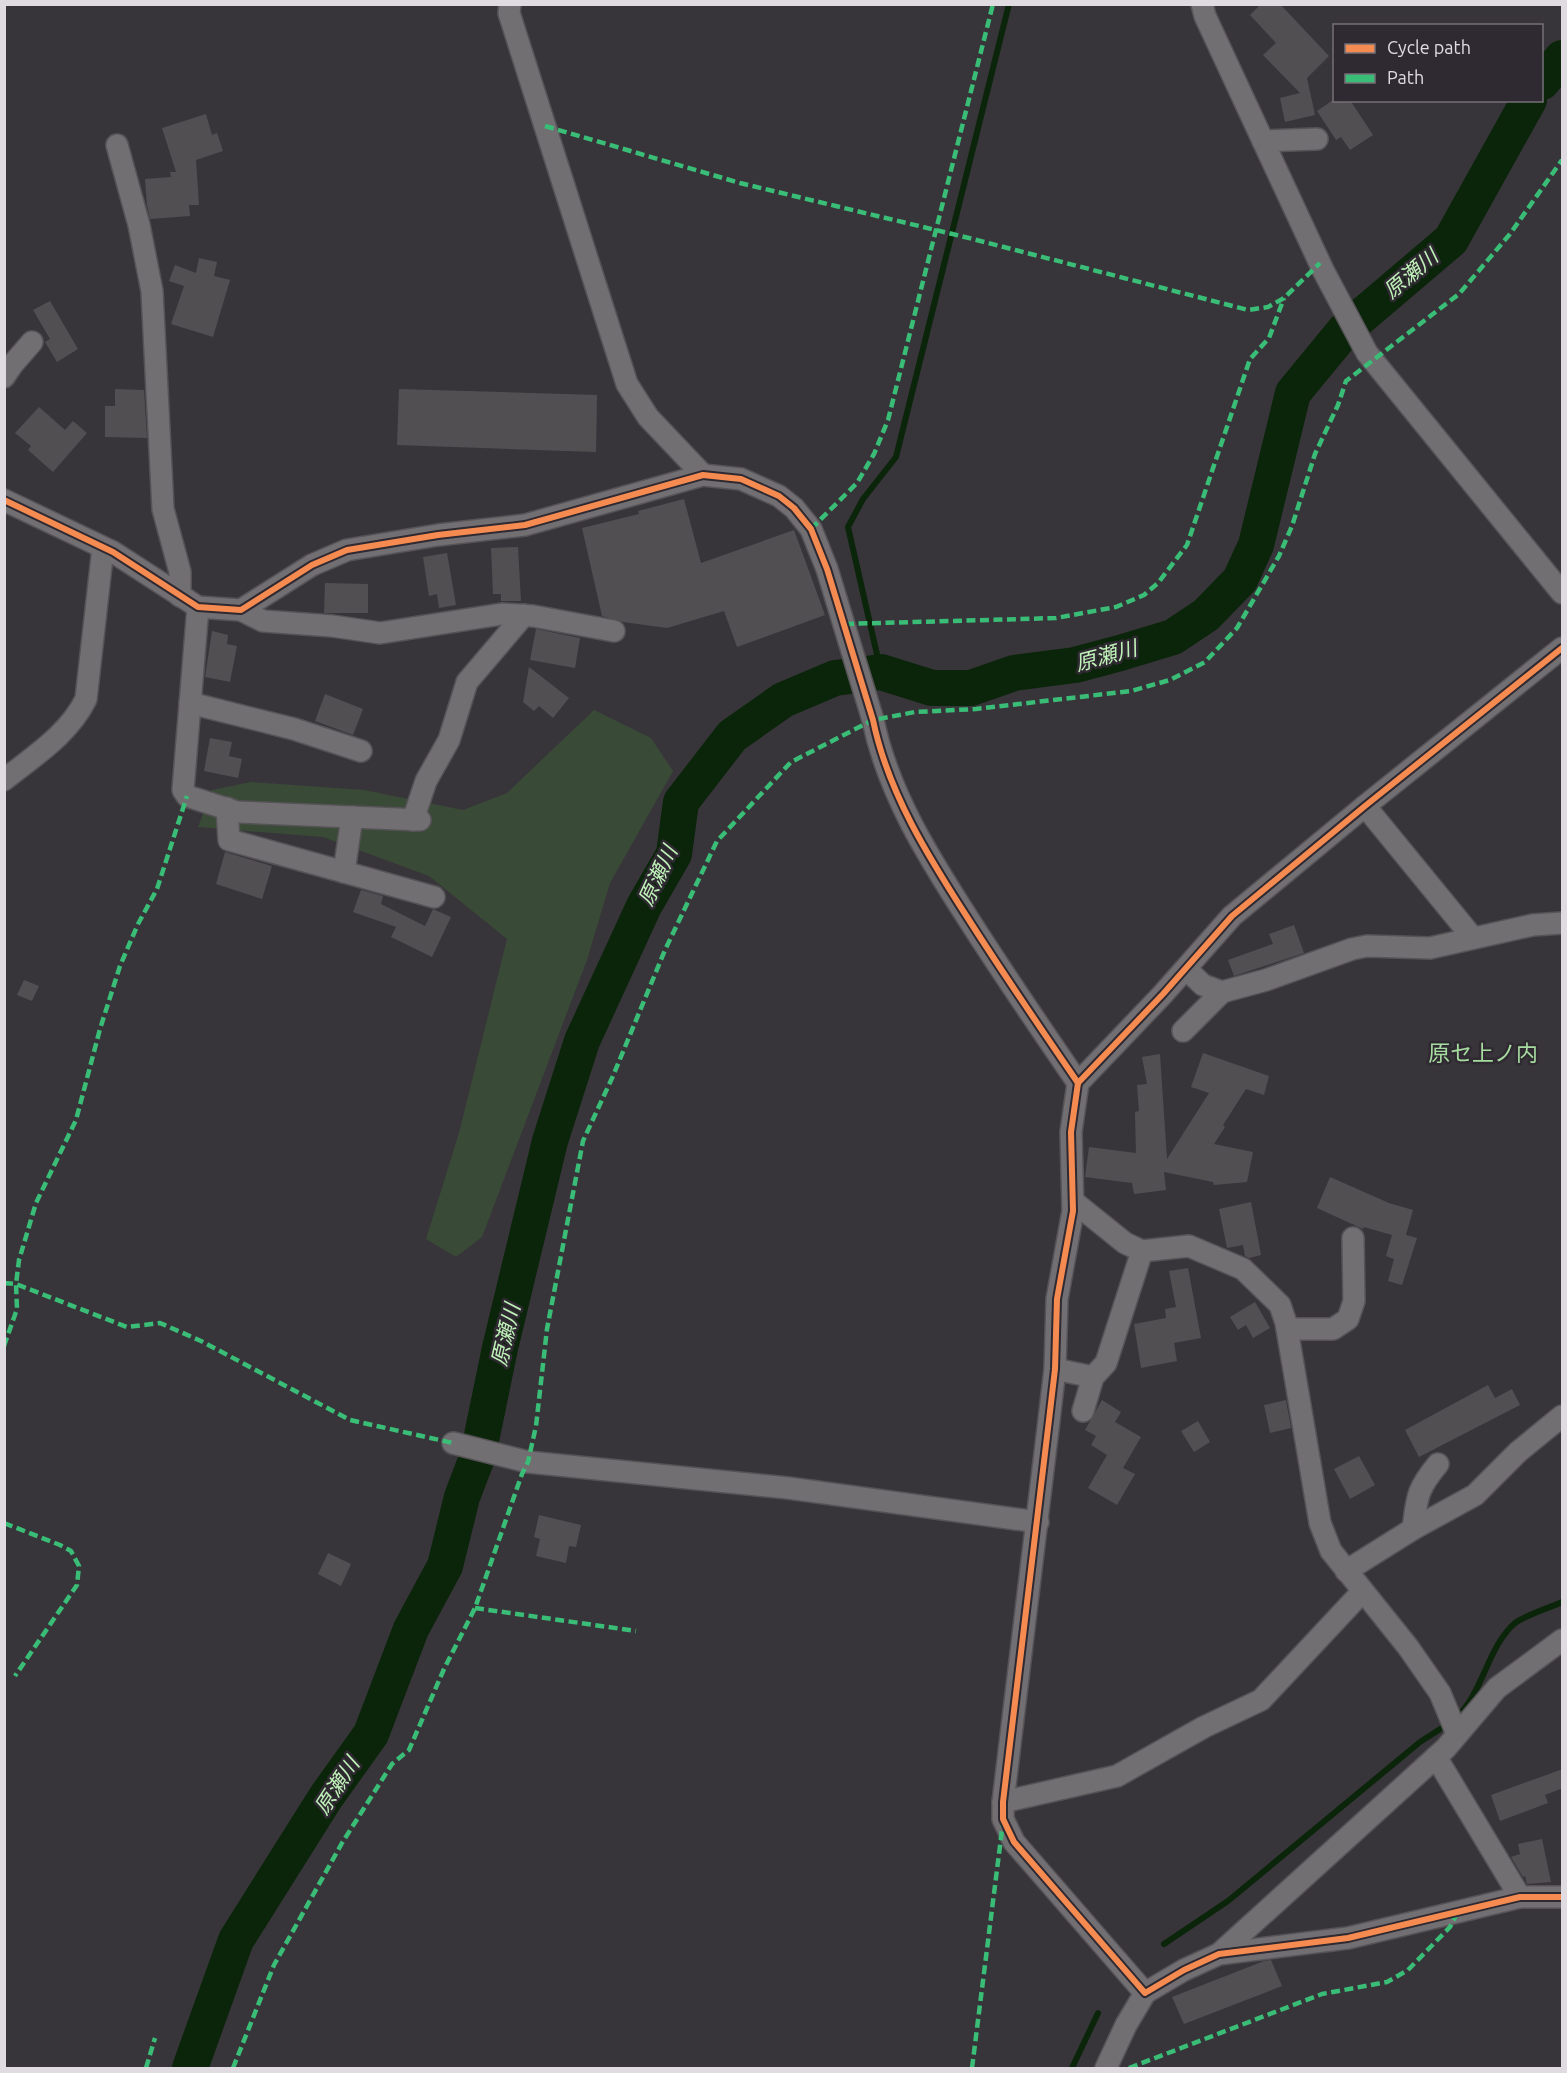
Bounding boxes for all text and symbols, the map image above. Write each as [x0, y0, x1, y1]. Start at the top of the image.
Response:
legend [1333, 24, 1543, 102]
text: Cycle path [1387, 37, 1471, 57]
text: Path [1387, 67, 1424, 87]
water label: 原瀬川 [1379, 243, 1444, 303]
water label: 原瀬川 [1072, 635, 1141, 675]
water label: 原瀬川 [633, 840, 682, 909]
district label: 原セ上ノ内 [1428, 1040, 1538, 1065]
water label: 原瀬川 [486, 1299, 524, 1368]
water label: 原瀬川 [309, 1751, 364, 1818]

